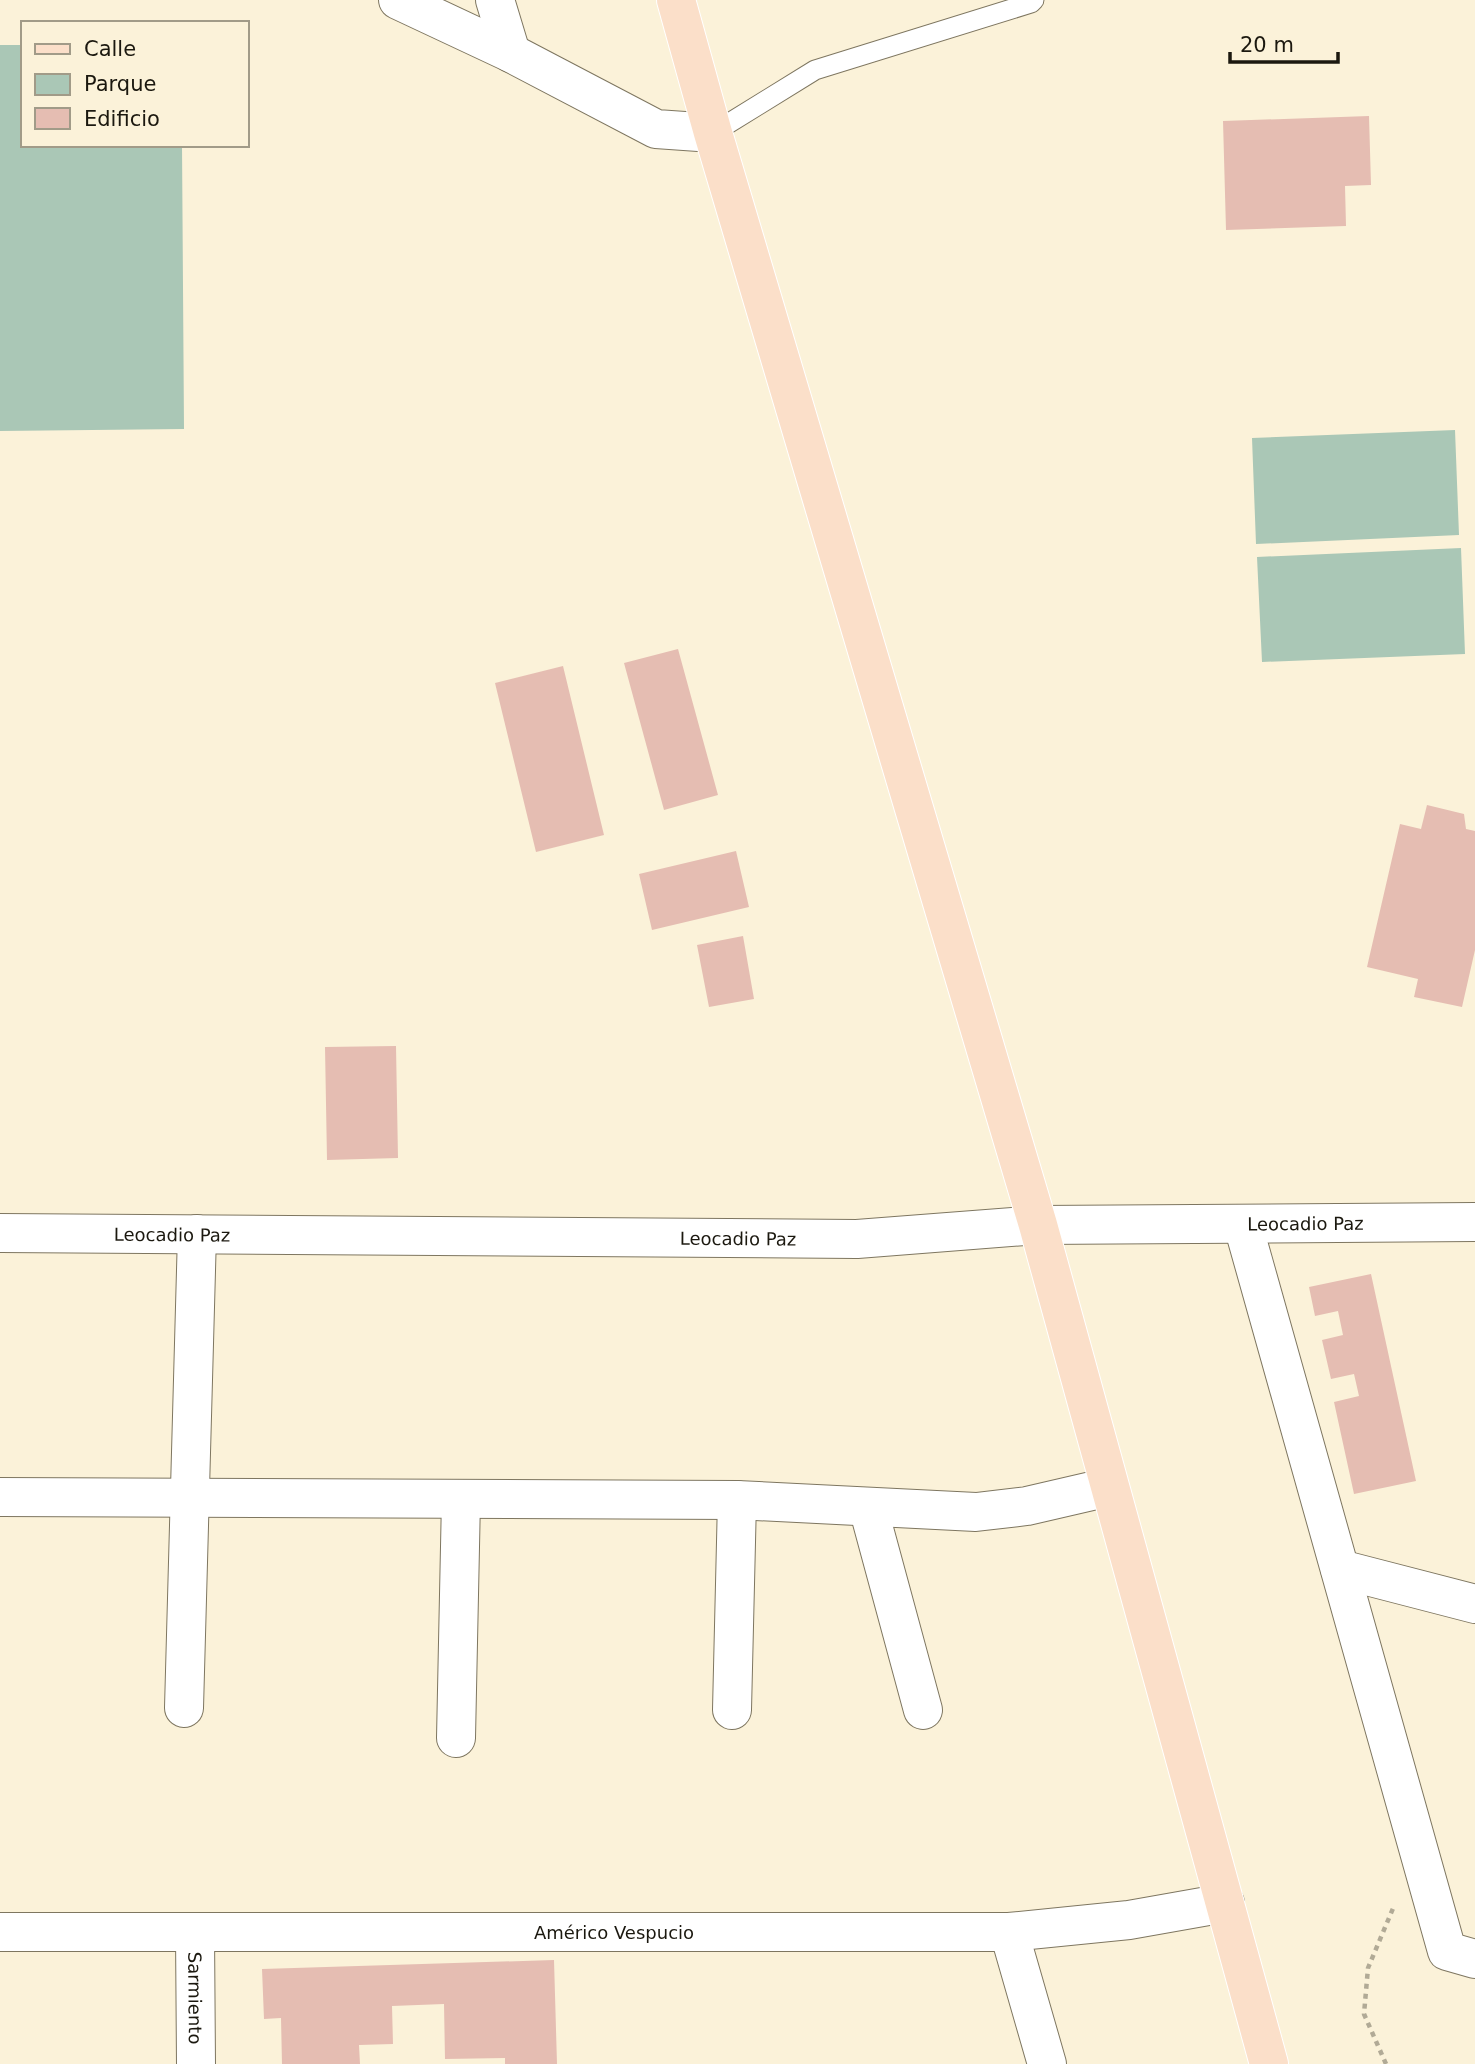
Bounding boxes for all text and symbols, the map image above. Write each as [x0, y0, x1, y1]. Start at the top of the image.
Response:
legend [21, 21, 248, 147]
scale bar [1230, 21, 1338, 65]
text: 20 m [1240, 33, 1294, 57]
text: Calle [84, 37, 136, 61]
text: Parque [84, 72, 156, 96]
text: Edificio [84, 107, 160, 131]
street label: Leocadio Paz [1247, 1212, 1364, 1234]
street label: Leocadio Paz [114, 1223, 230, 1245]
street label: Leocadio Paz [680, 1227, 796, 1249]
street label: Américo Vespucio [534, 1922, 694, 1943]
street label: Sarmiento [185, 1952, 206, 2044]

